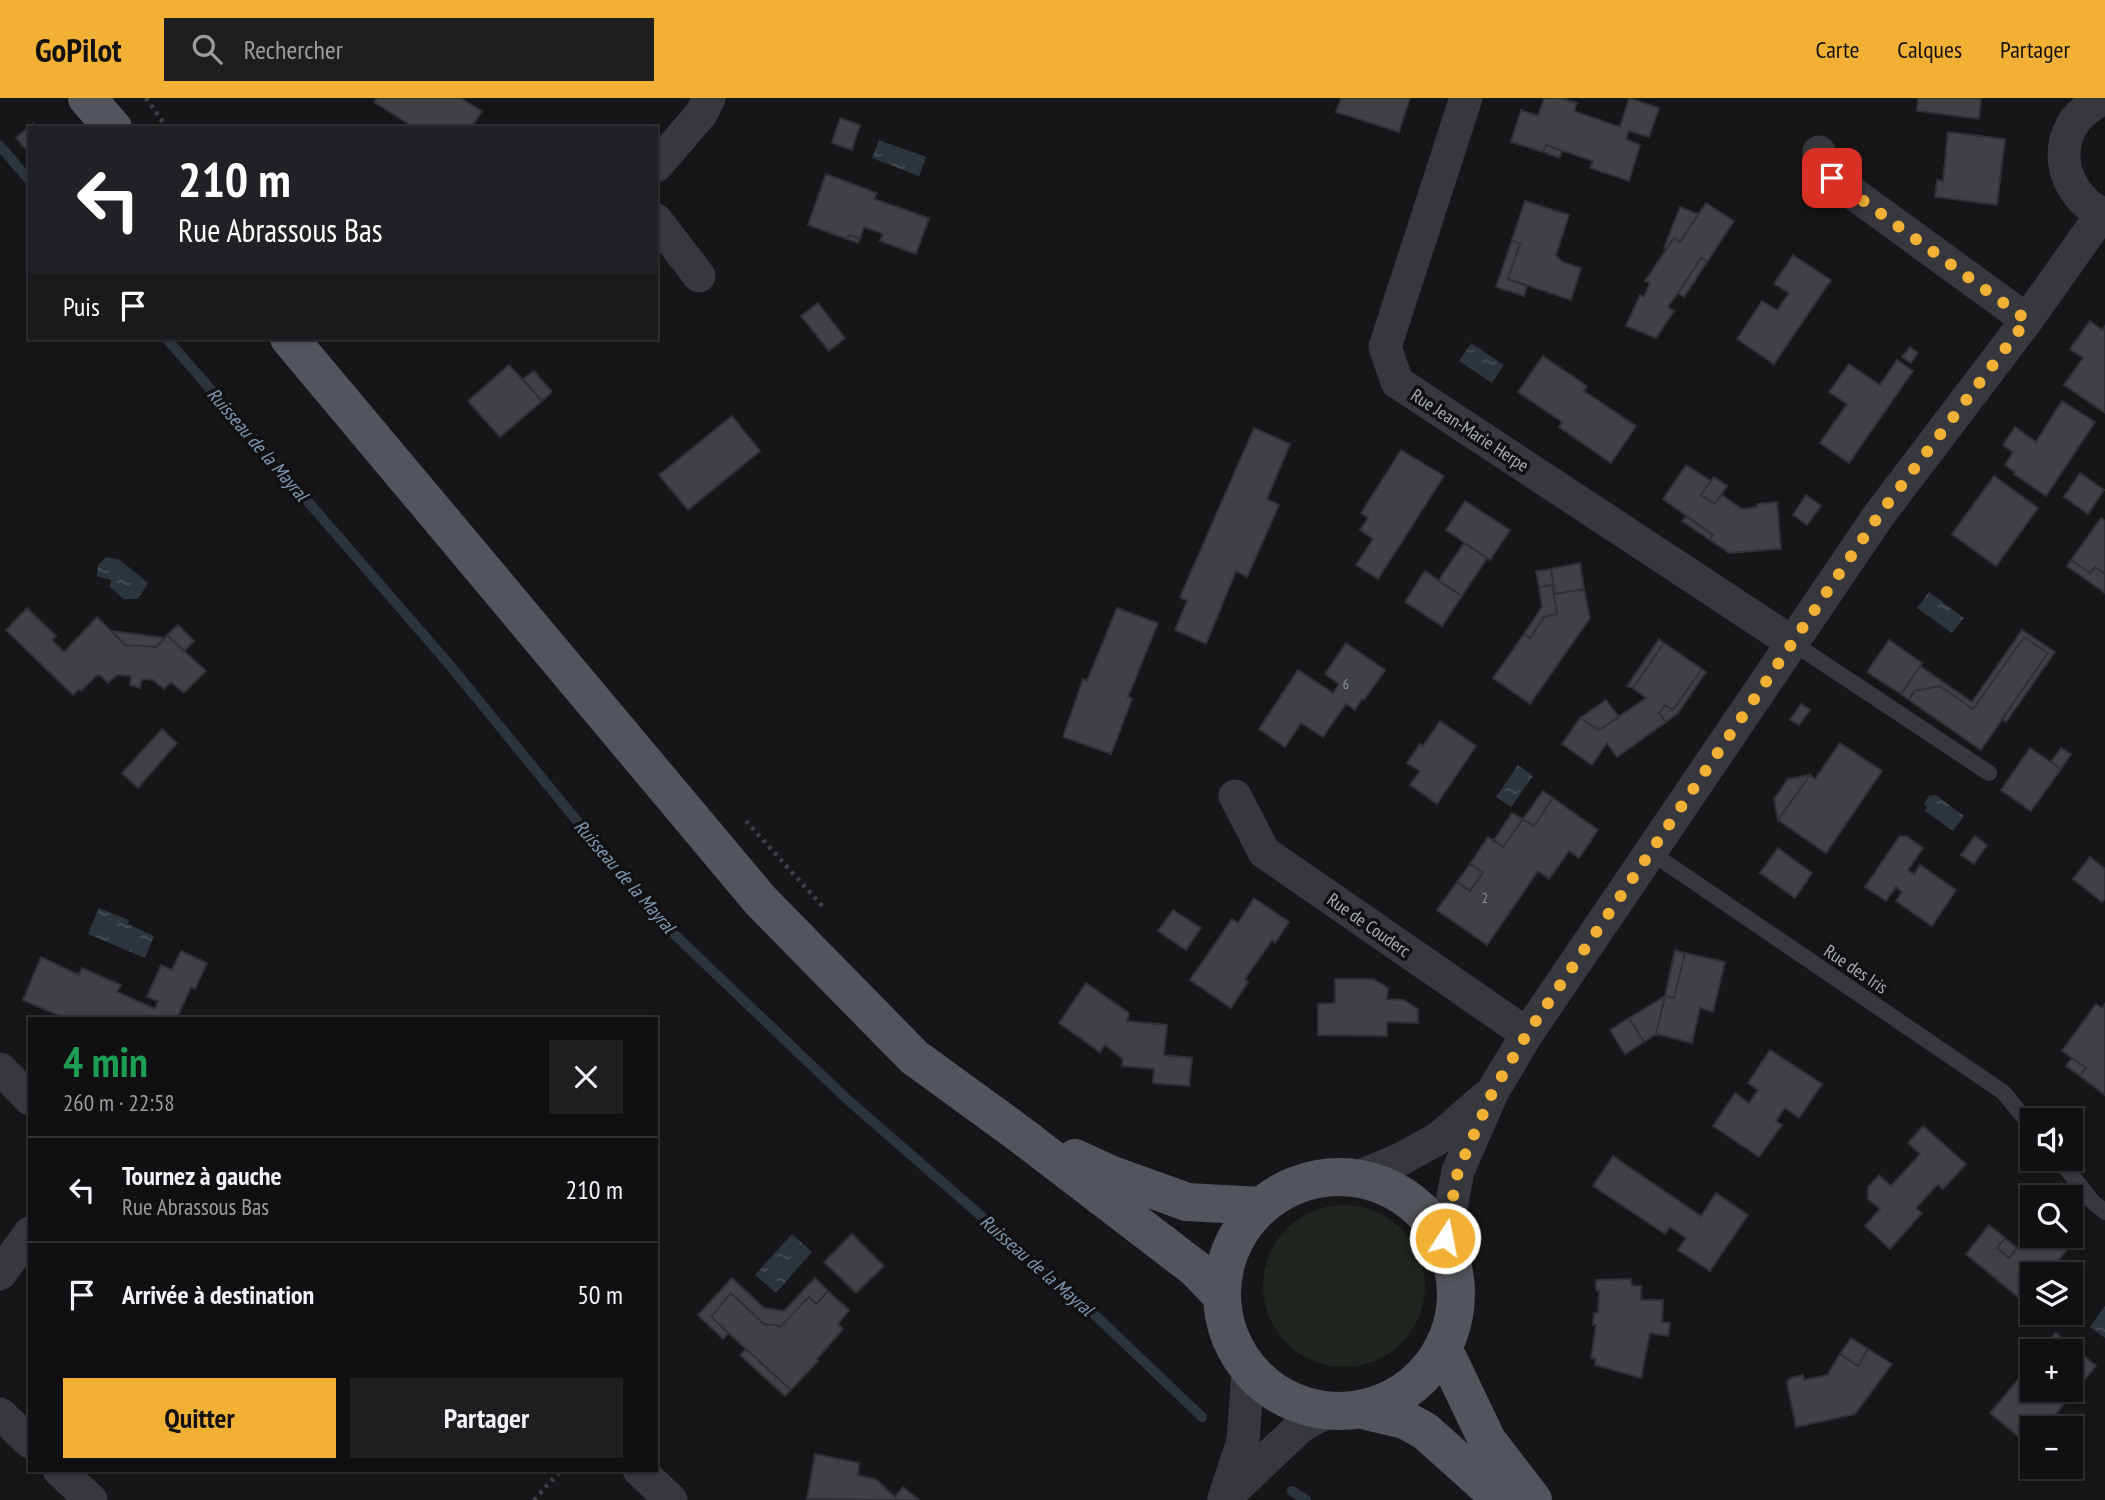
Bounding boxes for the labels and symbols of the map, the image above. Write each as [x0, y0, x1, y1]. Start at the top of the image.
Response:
pin [1802, 148, 1862, 208]
water label: Ruisseau de la Mayral [202, 382, 315, 507]
street label: Rue Jean-Marie Herpe [1407, 383, 1533, 477]
house number: 6 [1343, 675, 1349, 693]
water label: Ruisseau de la Mayral [569, 814, 682, 939]
street label: Rue de Couderc [1323, 888, 1416, 962]
house number: 2 [1482, 889, 1488, 907]
street label: Rue des Iris [1820, 939, 1892, 999]
position arrow [1408, 1201, 1482, 1275]
water label: Ruisseau de la Mayral [975, 1209, 1100, 1322]

